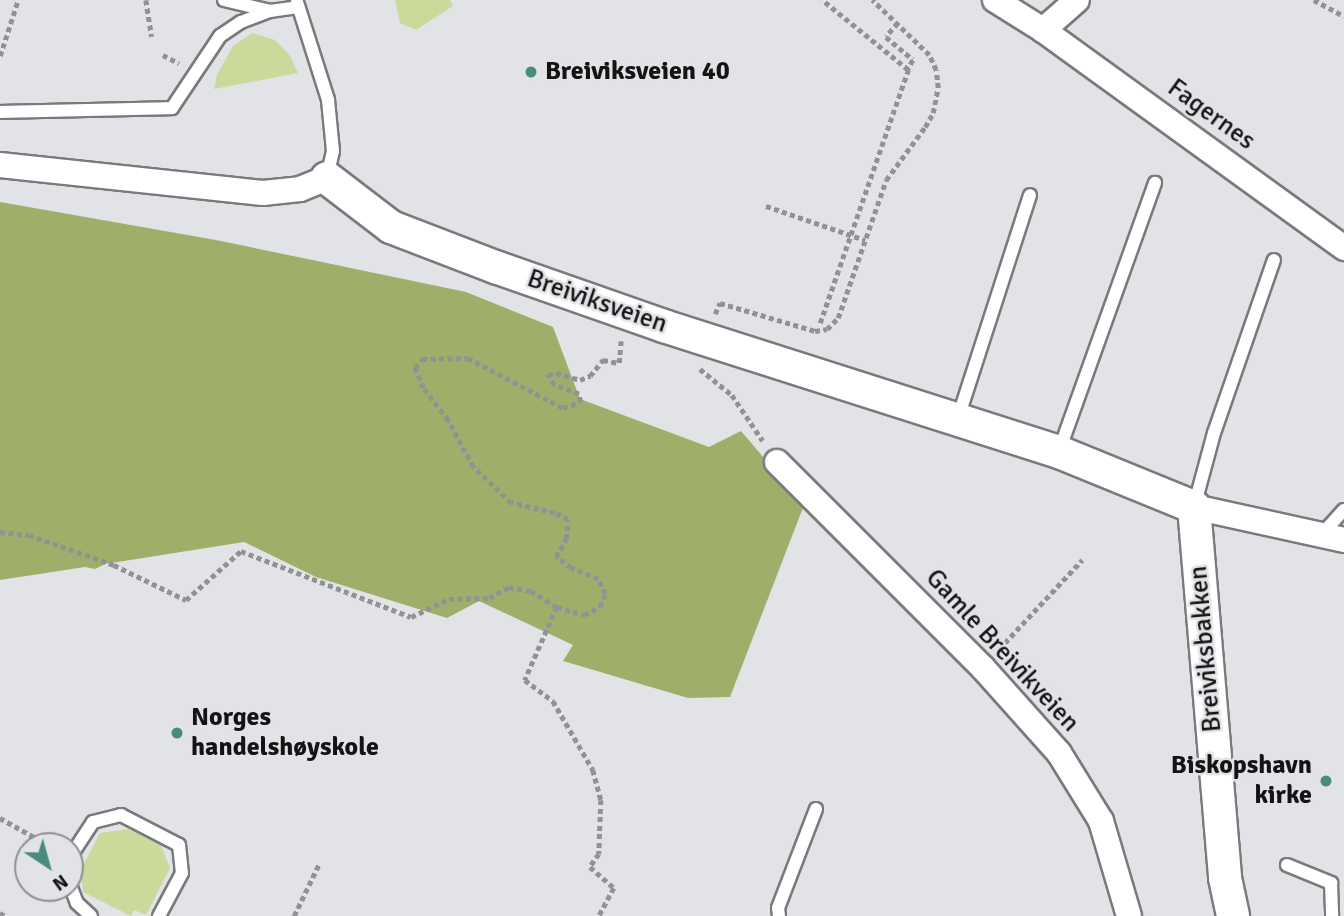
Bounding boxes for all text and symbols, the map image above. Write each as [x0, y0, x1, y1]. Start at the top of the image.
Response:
place label: Breiviksveien 40 [545, 56, 730, 88]
marker: Breiviksveien 40 [523, 64, 539, 80]
street label: Fagernes [1161, 73, 1261, 157]
street label: Breiviksveien [523, 263, 671, 341]
street label: Gamle Breivikveien [919, 563, 1085, 739]
street label: Breiviksbakken [1183, 565, 1229, 733]
place label: Norges handelshøyskole [191, 702, 379, 764]
marker: Norges handelshøyskole [169, 725, 185, 741]
place label: Biskopshavn kirke [1171, 750, 1312, 812]
marker: Biskopshavn kirke [1318, 773, 1334, 789]
north arrow [14, 832, 84, 902]
text: N [48, 869, 73, 896]

